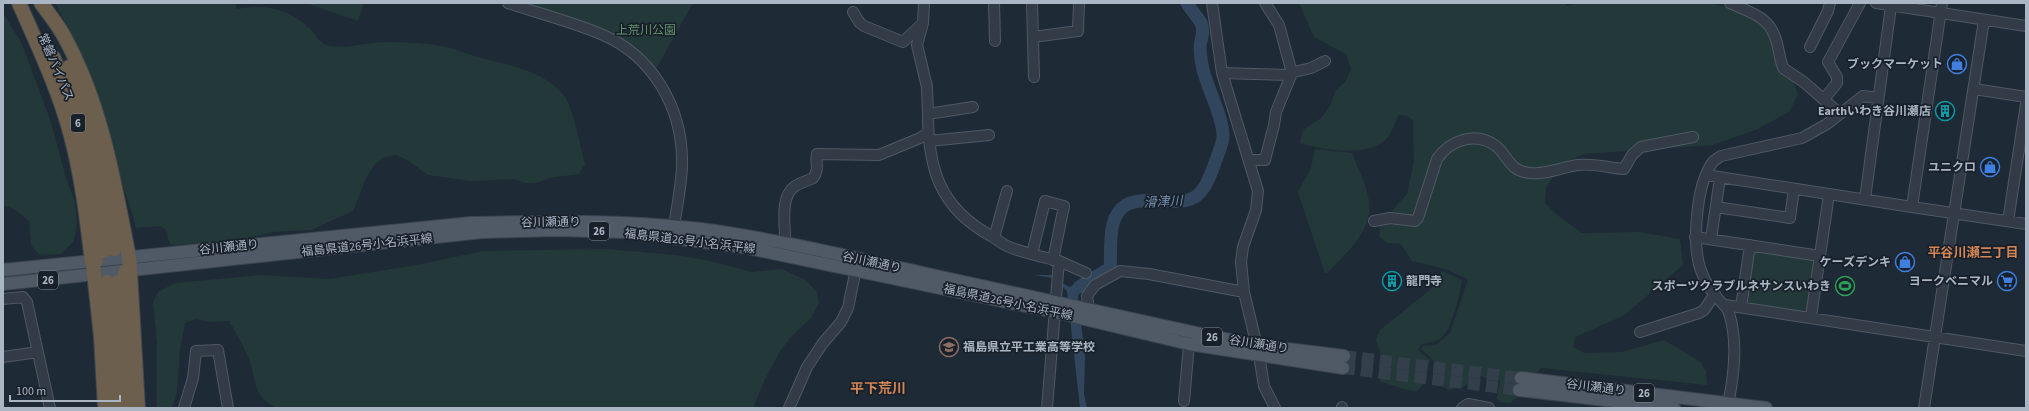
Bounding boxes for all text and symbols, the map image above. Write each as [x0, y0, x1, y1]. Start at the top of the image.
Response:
park label: 上荒川公園 [616, 22, 676, 39]
street label: 常磐バイパス [34, 31, 77, 104]
shop icon: ブックマーケット [1946, 53, 1968, 75]
place label: ブックマーケット [1847, 56, 1943, 73]
building icon: Earthいわき谷川瀬店 [1934, 100, 1956, 122]
place label: Earthいわき谷川瀬店 [1818, 103, 1931, 120]
road number: 6 [71, 114, 85, 132]
shop icon: ユニクロ [1979, 156, 2001, 178]
place label: ユニクロ [1928, 159, 1976, 176]
water label: 滑津川 [1143, 192, 1185, 212]
street label: 谷川瀬通り [521, 213, 581, 232]
road number: 26 [589, 222, 609, 240]
street label: 福島県道26号小名浜平線 [623, 225, 756, 258]
street label: 福島県道26号小名浜平線 [301, 230, 434, 261]
street label: 谷川瀬通り [198, 236, 260, 259]
district label: 平谷川瀬三丁目 [1927, 244, 2019, 262]
street label: 谷川瀬通り [841, 248, 903, 277]
shop icon: ケーズデンキ [1894, 251, 1916, 273]
place label: ケーズデンキ [1820, 254, 1891, 271]
building icon: 龍門寺 [1381, 270, 1403, 292]
supermarket icon: ヨークベニマル [1996, 270, 2018, 292]
road number: 26 [38, 271, 58, 289]
place label: 龍門寺 [1406, 273, 1442, 290]
place label: ヨークベニマル [1909, 273, 1993, 290]
sports icon: スポーツクラブルネサンスいわき [1834, 275, 1856, 297]
place label: スポーツクラブルネサンスいわき [1651, 278, 1831, 295]
street label: 福島県道26号小名浜平線 [942, 280, 1074, 325]
road number: 26 [1202, 328, 1222, 346]
street label: 谷川瀬通り [1228, 331, 1290, 358]
school or university icon: 福島県立平工業高等学校 [938, 336, 960, 358]
place label: 福島県立平工業高等学校 [963, 339, 1095, 356]
street label: 谷川瀬通り [1565, 375, 1627, 400]
scale bar [10, 377, 120, 403]
district label: 平下荒川 [850, 379, 906, 399]
text: 100 m [16, 383, 46, 400]
road number: 26 [1634, 384, 1654, 402]

